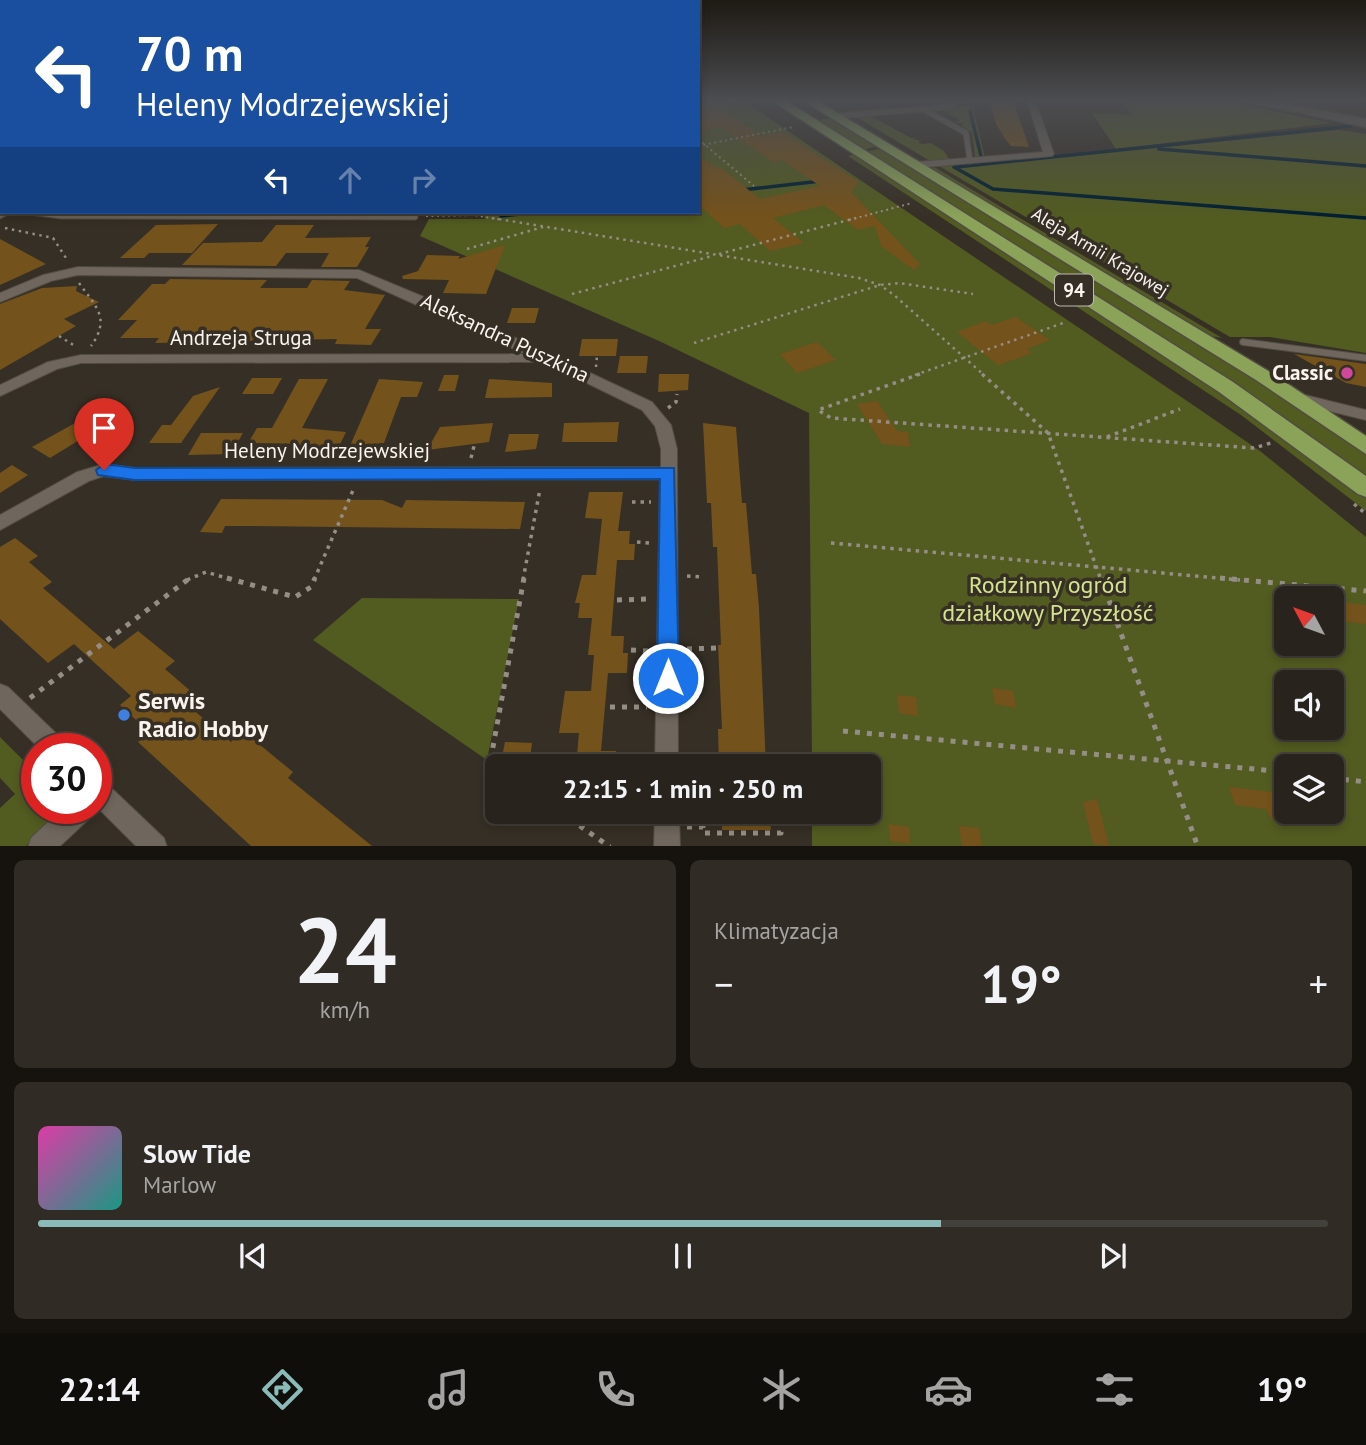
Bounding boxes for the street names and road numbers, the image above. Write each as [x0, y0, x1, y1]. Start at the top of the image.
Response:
street label: Aleja Armii Krajowej [1028, 202, 1173, 301]
road number: 94 [1055, 274, 1093, 306]
street label: Aleksandra Puszkina [417, 287, 594, 388]
street label: Andrzeja Struga [170, 324, 312, 351]
street label: Heleny Modrzejewskiej [224, 437, 430, 464]

